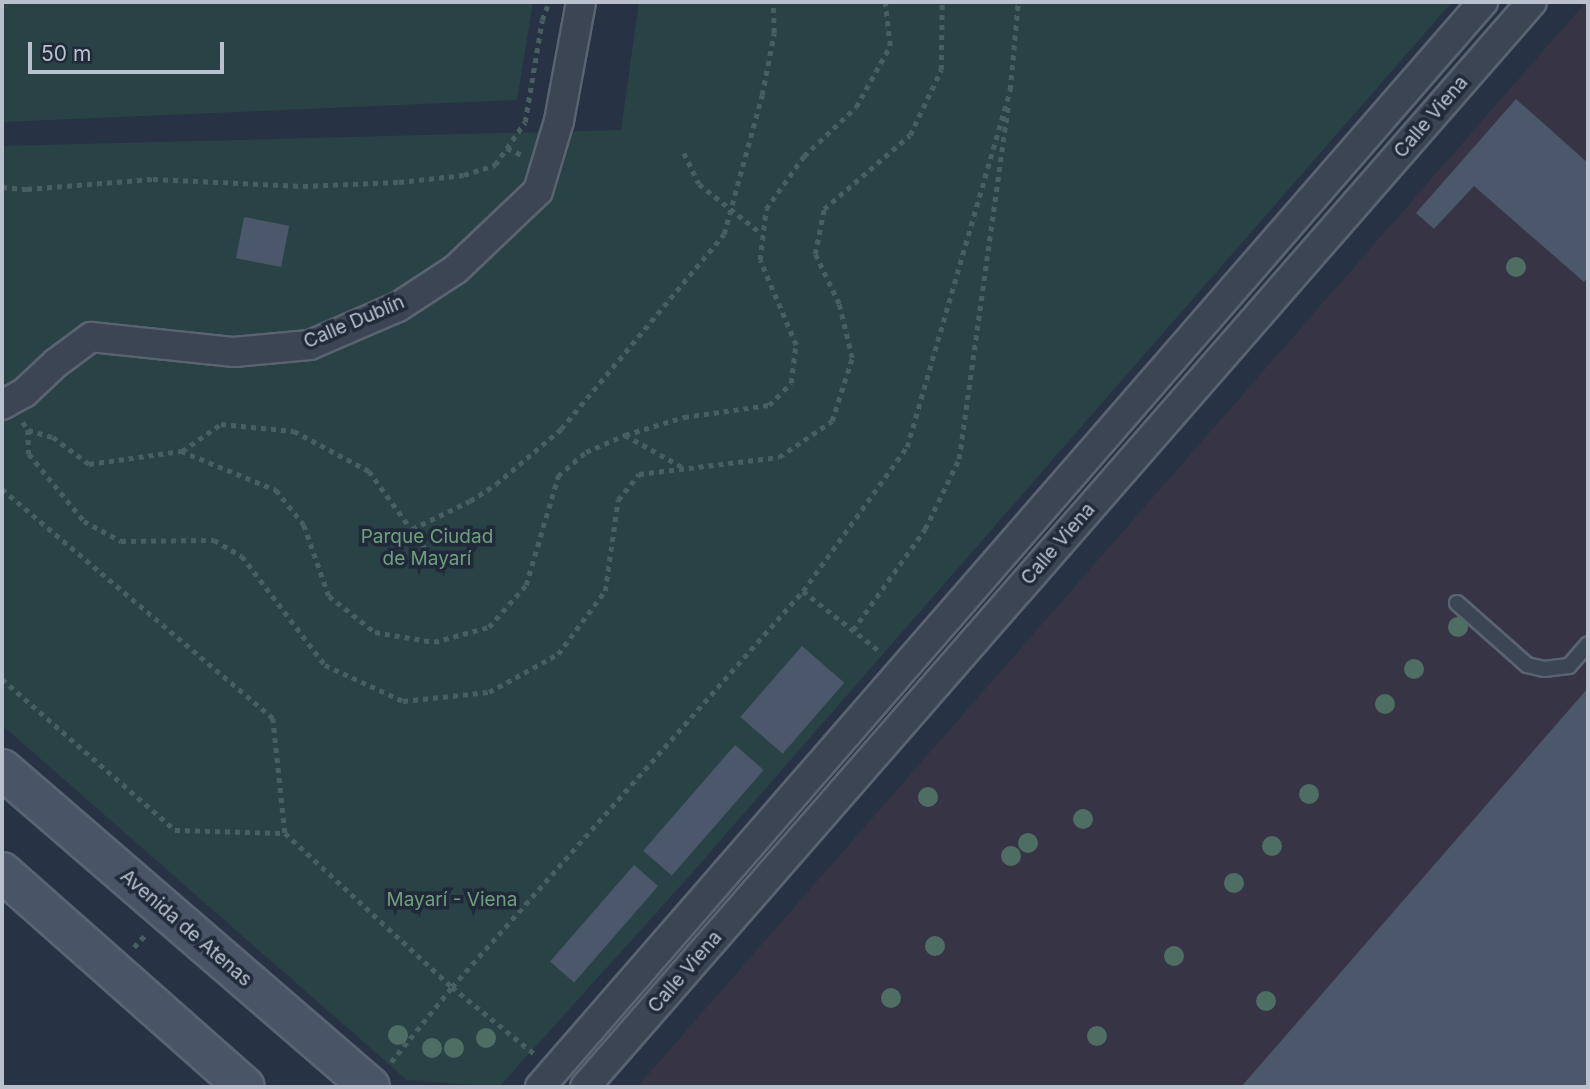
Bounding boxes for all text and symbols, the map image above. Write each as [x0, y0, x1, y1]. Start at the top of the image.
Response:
scale bar [32, 28, 228, 72]
text: 50 m [41, 41, 91, 66]
street label: Calle Viena [1389, 71, 1473, 163]
street label: Calle Dublín [300, 291, 408, 353]
street label: Calle Viena [1016, 498, 1100, 590]
park label: Parque Ciudad de Mayarí [361, 526, 493, 570]
street label: Avenida de Atenas [116, 865, 256, 991]
park label: Mayarí - Viena [387, 889, 517, 911]
street label: Calle Viena [643, 926, 727, 1018]

